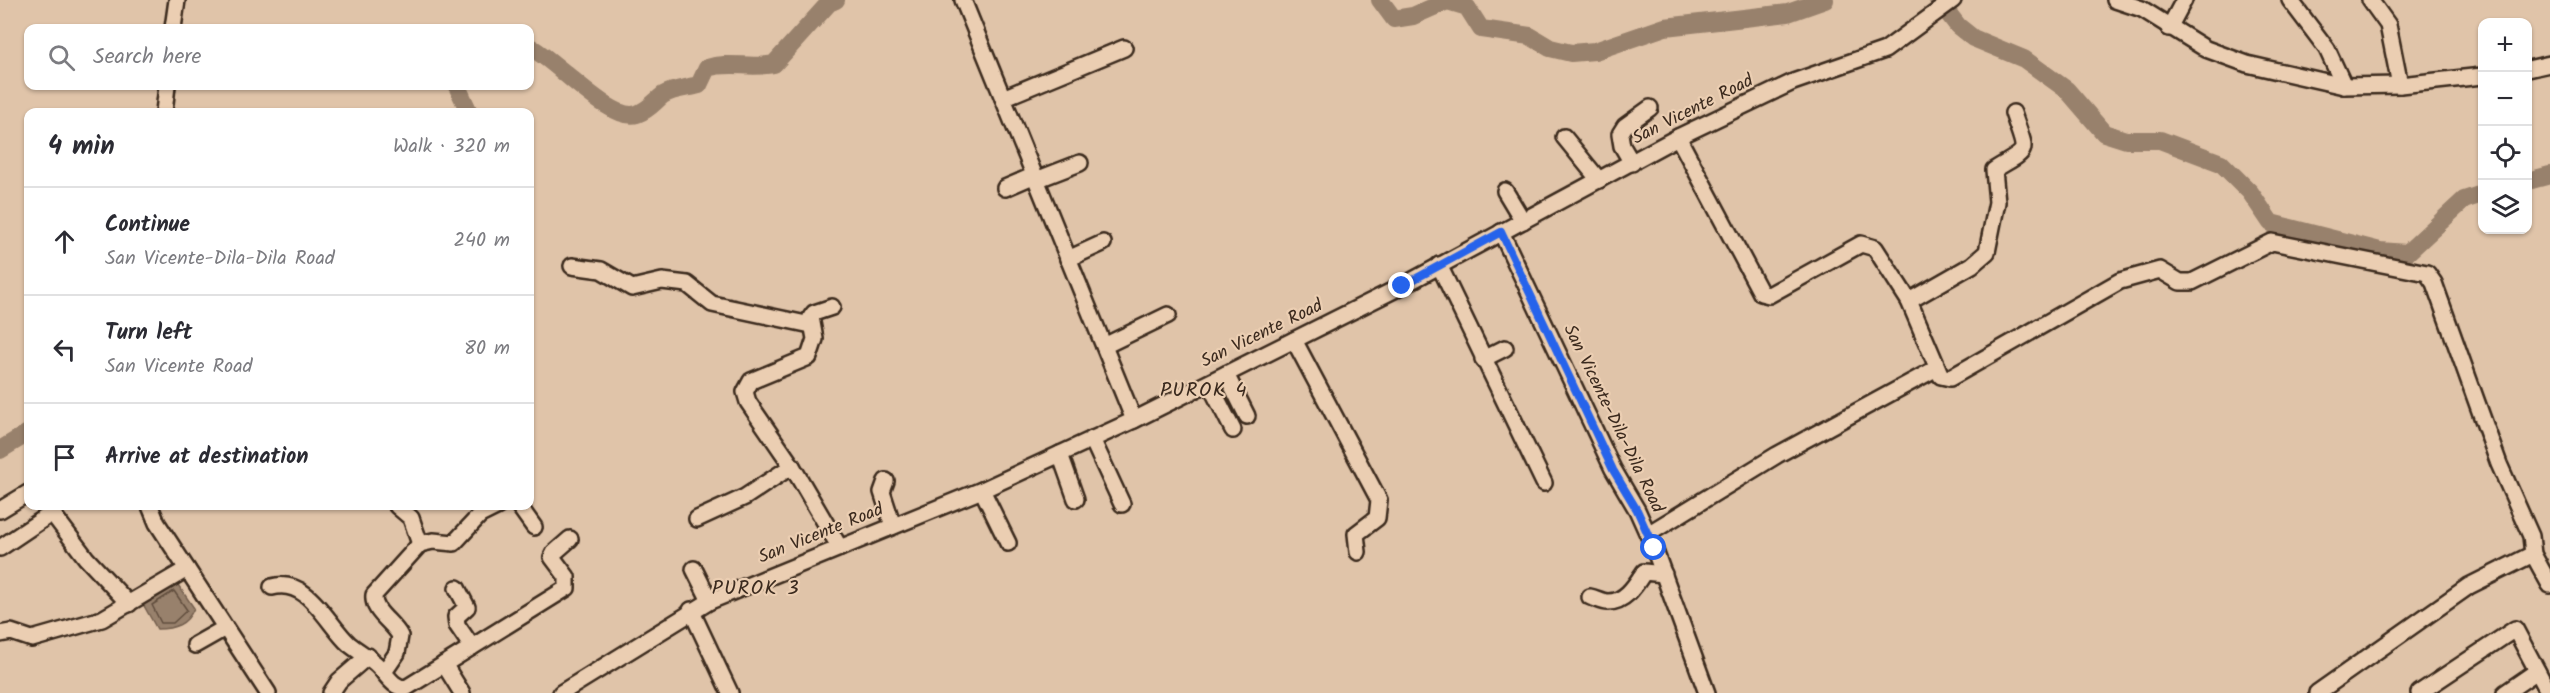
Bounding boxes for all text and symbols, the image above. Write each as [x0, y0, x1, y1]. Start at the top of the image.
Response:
map controls [2478, 18, 2532, 234]
button: + [2478, 18, 2532, 72]
search box [24, 24, 534, 90]
text: Search here [93, 40, 201, 75]
icon: search [45, 41, 78, 74]
street label: San Vicente Road [1627, 66, 1760, 153]
button: − [2478, 72, 2532, 126]
text: 4 min [48, 126, 115, 168]
button: locate [2478, 126, 2532, 180]
text: Walk · 320 m [393, 131, 510, 163]
button: layers [2478, 180, 2532, 234]
text: Continue [105, 208, 190, 243]
icon: ahead [48, 225, 81, 258]
text: 240 m [453, 225, 510, 257]
text: San Vicente-Dila-Dila Road [105, 243, 335, 275]
route end [1388, 272, 1414, 298]
street label: San Vicente Road [1196, 291, 1329, 376]
text: Turn left [105, 316, 192, 351]
street label: San Vicente-Dila-Dila Road [1555, 320, 1672, 519]
icon: left [48, 333, 81, 366]
text: 80 m [464, 333, 510, 365]
text: San Vicente Road [105, 351, 253, 383]
district label: PUROK 4 [1160, 375, 1248, 407]
text: Arrive at destination [105, 440, 308, 475]
icon: arrive [48, 441, 81, 474]
street label: San Vicente Road [754, 495, 889, 572]
route start [1640, 534, 1666, 560]
district label: PUROK 3 [712, 573, 800, 605]

